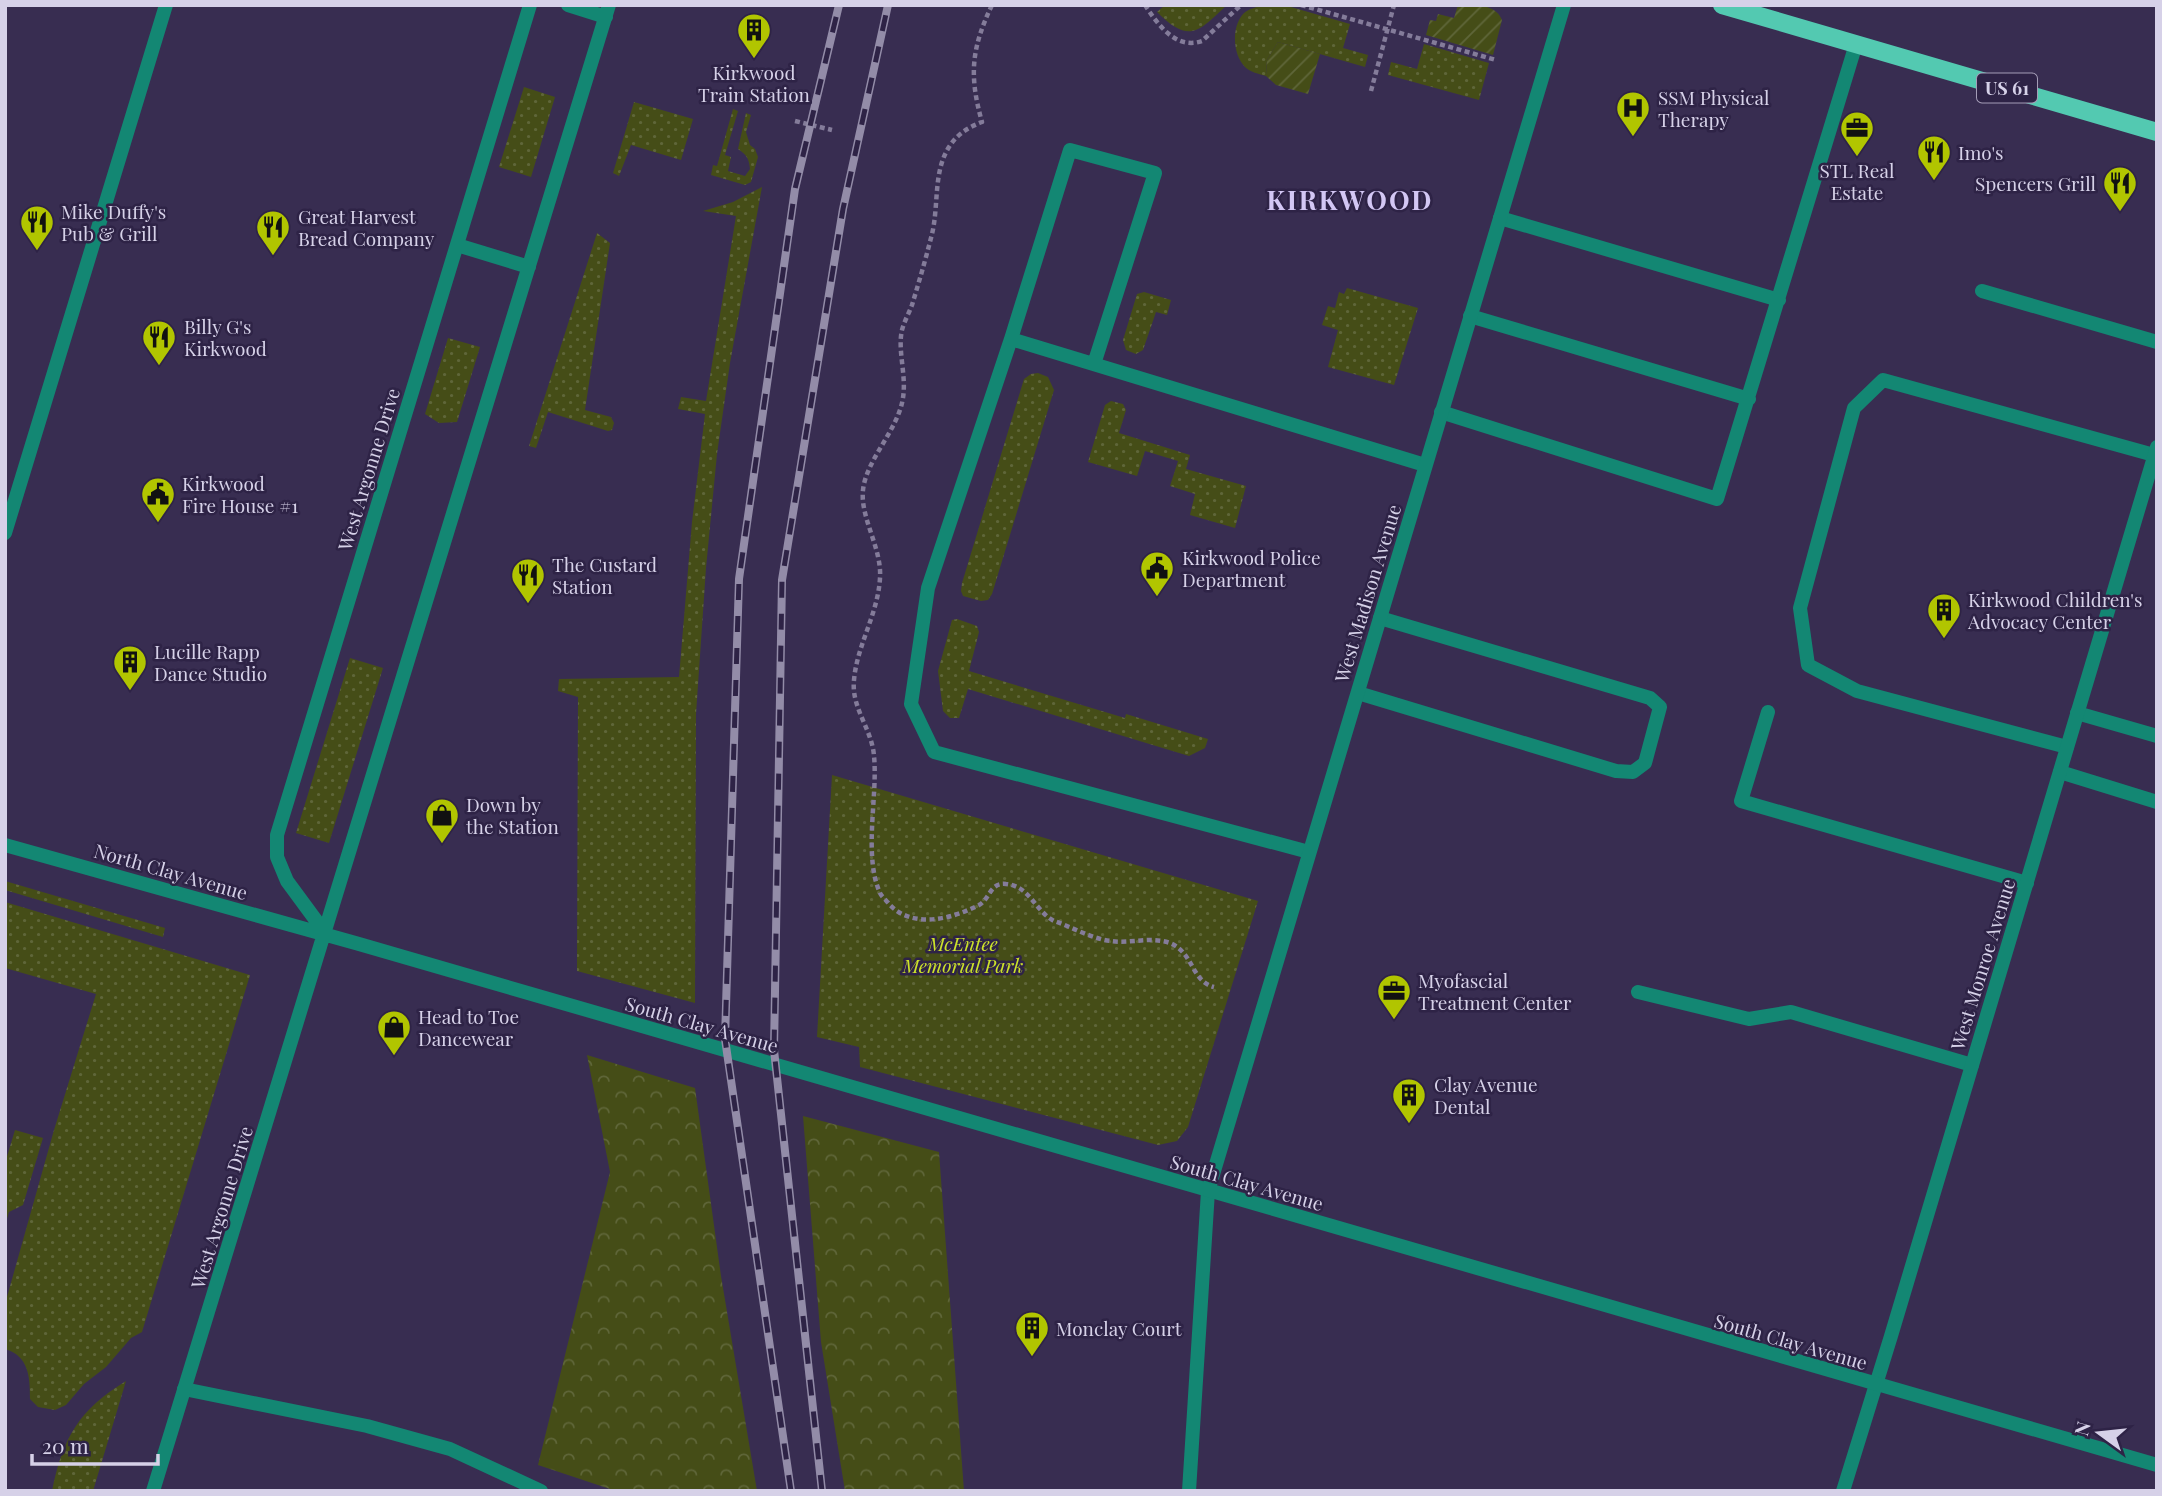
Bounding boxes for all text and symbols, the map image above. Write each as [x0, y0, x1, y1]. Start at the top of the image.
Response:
building icon: Kirkwood Train Station [735, 11, 773, 60]
place label: Kirkwood Train Station [698, 59, 811, 107]
road number: US 61 [1977, 74, 2037, 102]
place label: SSM Physical Therapy [1658, 84, 1770, 132]
hospital icon: SSM Physical Therapy [1614, 89, 1652, 138]
office icon: STL Real Estate [1838, 109, 1876, 158]
restaurant icon: Imo's [1915, 133, 1953, 182]
place label: Imo's [1958, 139, 2003, 165]
place label: STL Real Estate [1820, 157, 1895, 205]
restaurant icon: Spencers Grill [2101, 164, 2139, 213]
place label: Spencers Grill [1975, 170, 2097, 196]
district label: KIRKWOOD [1266, 182, 1434, 217]
place label: Mike Duffy's Pub & Grill [61, 198, 166, 246]
restaurant icon: Mike Duffy's Pub & Grill [18, 203, 56, 252]
place label: Great Harvest Bread Company [298, 203, 435, 251]
restaurant icon: Great Harvest Bread Company [254, 208, 292, 257]
place label: Billy G's Kirkwood [184, 313, 267, 361]
restaurant icon: Billy G's Kirkwood [140, 318, 178, 367]
street label: West Argonne Drive [331, 385, 405, 554]
place label: Kirkwood Fire House #1 [182, 470, 298, 518]
public building icon: Kirkwood Fire House #1 [139, 475, 177, 524]
street label: West Madison Avenue [1327, 501, 1406, 686]
place label: Kirkwood Police Department [1182, 544, 1321, 592]
public building icon: Kirkwood Police Department [1138, 549, 1176, 598]
place label: The Custard Station [552, 551, 657, 599]
restaurant icon: The Custard Station [509, 556, 547, 605]
place label: Kirkwood Children's Advocacy Center [1967, 586, 2142, 634]
building icon: Kirkwood Children's Advocacy Center [1925, 591, 1963, 640]
place label: Lucille Rapp Dance Studio [154, 638, 267, 686]
building icon: Lucille Rapp Dance Studio [111, 643, 149, 692]
place label: Down by the Station [466, 791, 559, 839]
shop icon: Down by the Station [423, 796, 461, 845]
street label: North Clay Avenue [91, 837, 251, 905]
street label: West Monroe Avenue [1943, 875, 2020, 1054]
park label: McEntee Memorial Park [902, 930, 1024, 978]
place label: Myofascial Treatment Center [1418, 967, 1572, 1015]
office icon: Myofascial Treatment Center [1375, 972, 1413, 1021]
street label: South Clay Avenue [622, 990, 782, 1058]
place label: Head to Toe Dancewear [418, 1003, 519, 1051]
shop icon: Head to Toe Dancewear [375, 1008, 413, 1057]
place label: Clay Avenue Dental [1434, 1071, 1538, 1119]
building icon: Clay Avenue Dental [1390, 1076, 1428, 1125]
street label: West Argonne Drive [184, 1123, 258, 1292]
street label: South Clay Avenue [1167, 1148, 1327, 1216]
street label: South Clay Avenue [1711, 1307, 1871, 1375]
building icon: Monclay Court [1013, 1309, 1051, 1358]
place label: Monclay Court [1056, 1315, 1182, 1341]
north arrow [2064, 1398, 2134, 1468]
text: N [2067, 1418, 2096, 1438]
scale bar [32, 1422, 158, 1466]
text: 20 m [42, 1431, 89, 1459]

